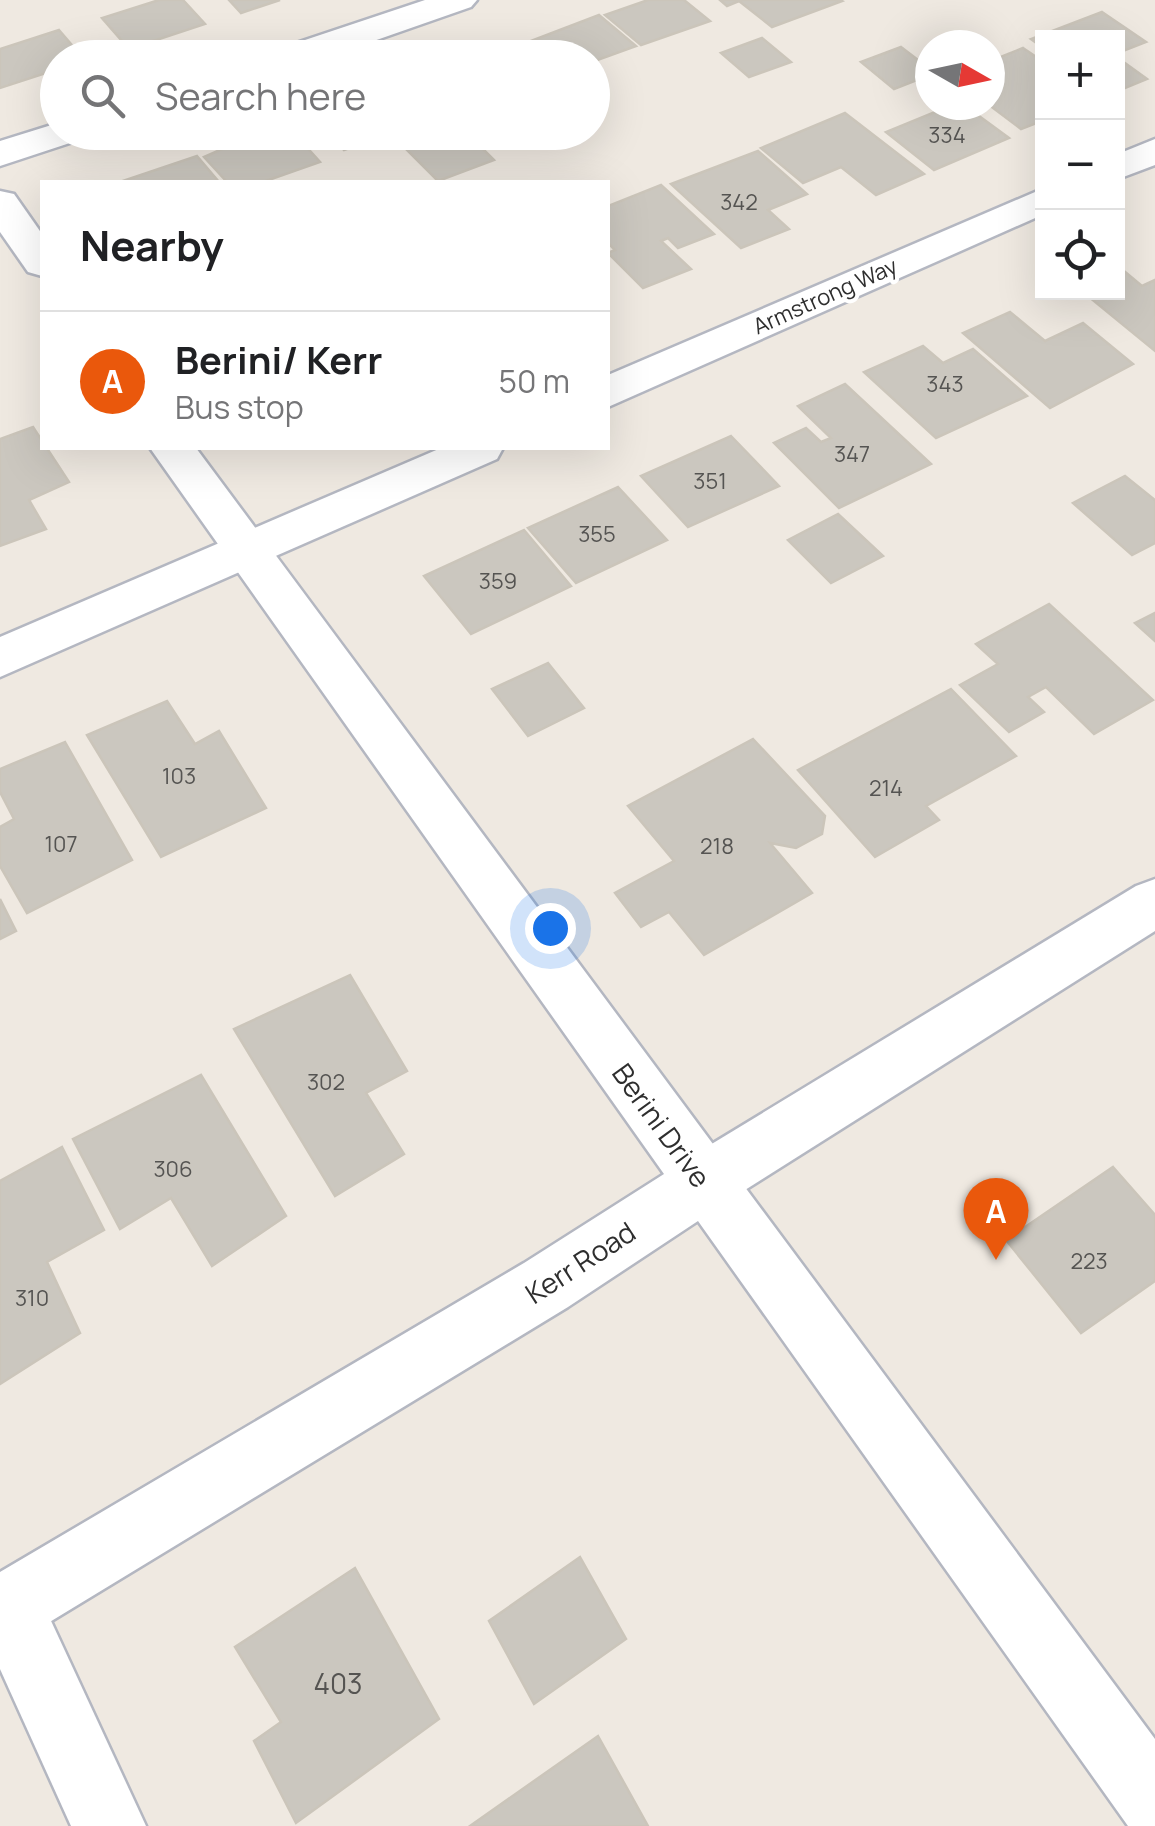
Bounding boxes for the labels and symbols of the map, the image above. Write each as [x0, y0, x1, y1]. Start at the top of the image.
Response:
north arrow [915, 30, 1005, 120]
house number: 334 [928, 120, 966, 150]
house number: 342 [720, 187, 758, 217]
street label: Armstrong Way [748, 251, 902, 341]
house number: 343 [926, 369, 964, 399]
house number: 347 [834, 439, 870, 469]
house number: 351 [693, 466, 727, 496]
house number: 355 [578, 519, 616, 549]
house number: 359 [479, 566, 517, 596]
house number: 103 [162, 761, 196, 791]
house number: 214 [869, 773, 903, 803]
house number: 107 [44, 829, 78, 859]
house number: 218 [700, 831, 734, 861]
your location [525, 903, 576, 954]
street label: Berini Drive [604, 1055, 720, 1195]
house number: 302 [307, 1067, 345, 1097]
house number: 306 [153, 1154, 193, 1184]
pin: A [964, 1178, 1028, 1260]
street label: Kerr Road [518, 1212, 642, 1312]
house number: 223 [1070, 1246, 1108, 1276]
house number: 310 [15, 1283, 49, 1313]
house number: 403 [313, 1664, 363, 1702]

